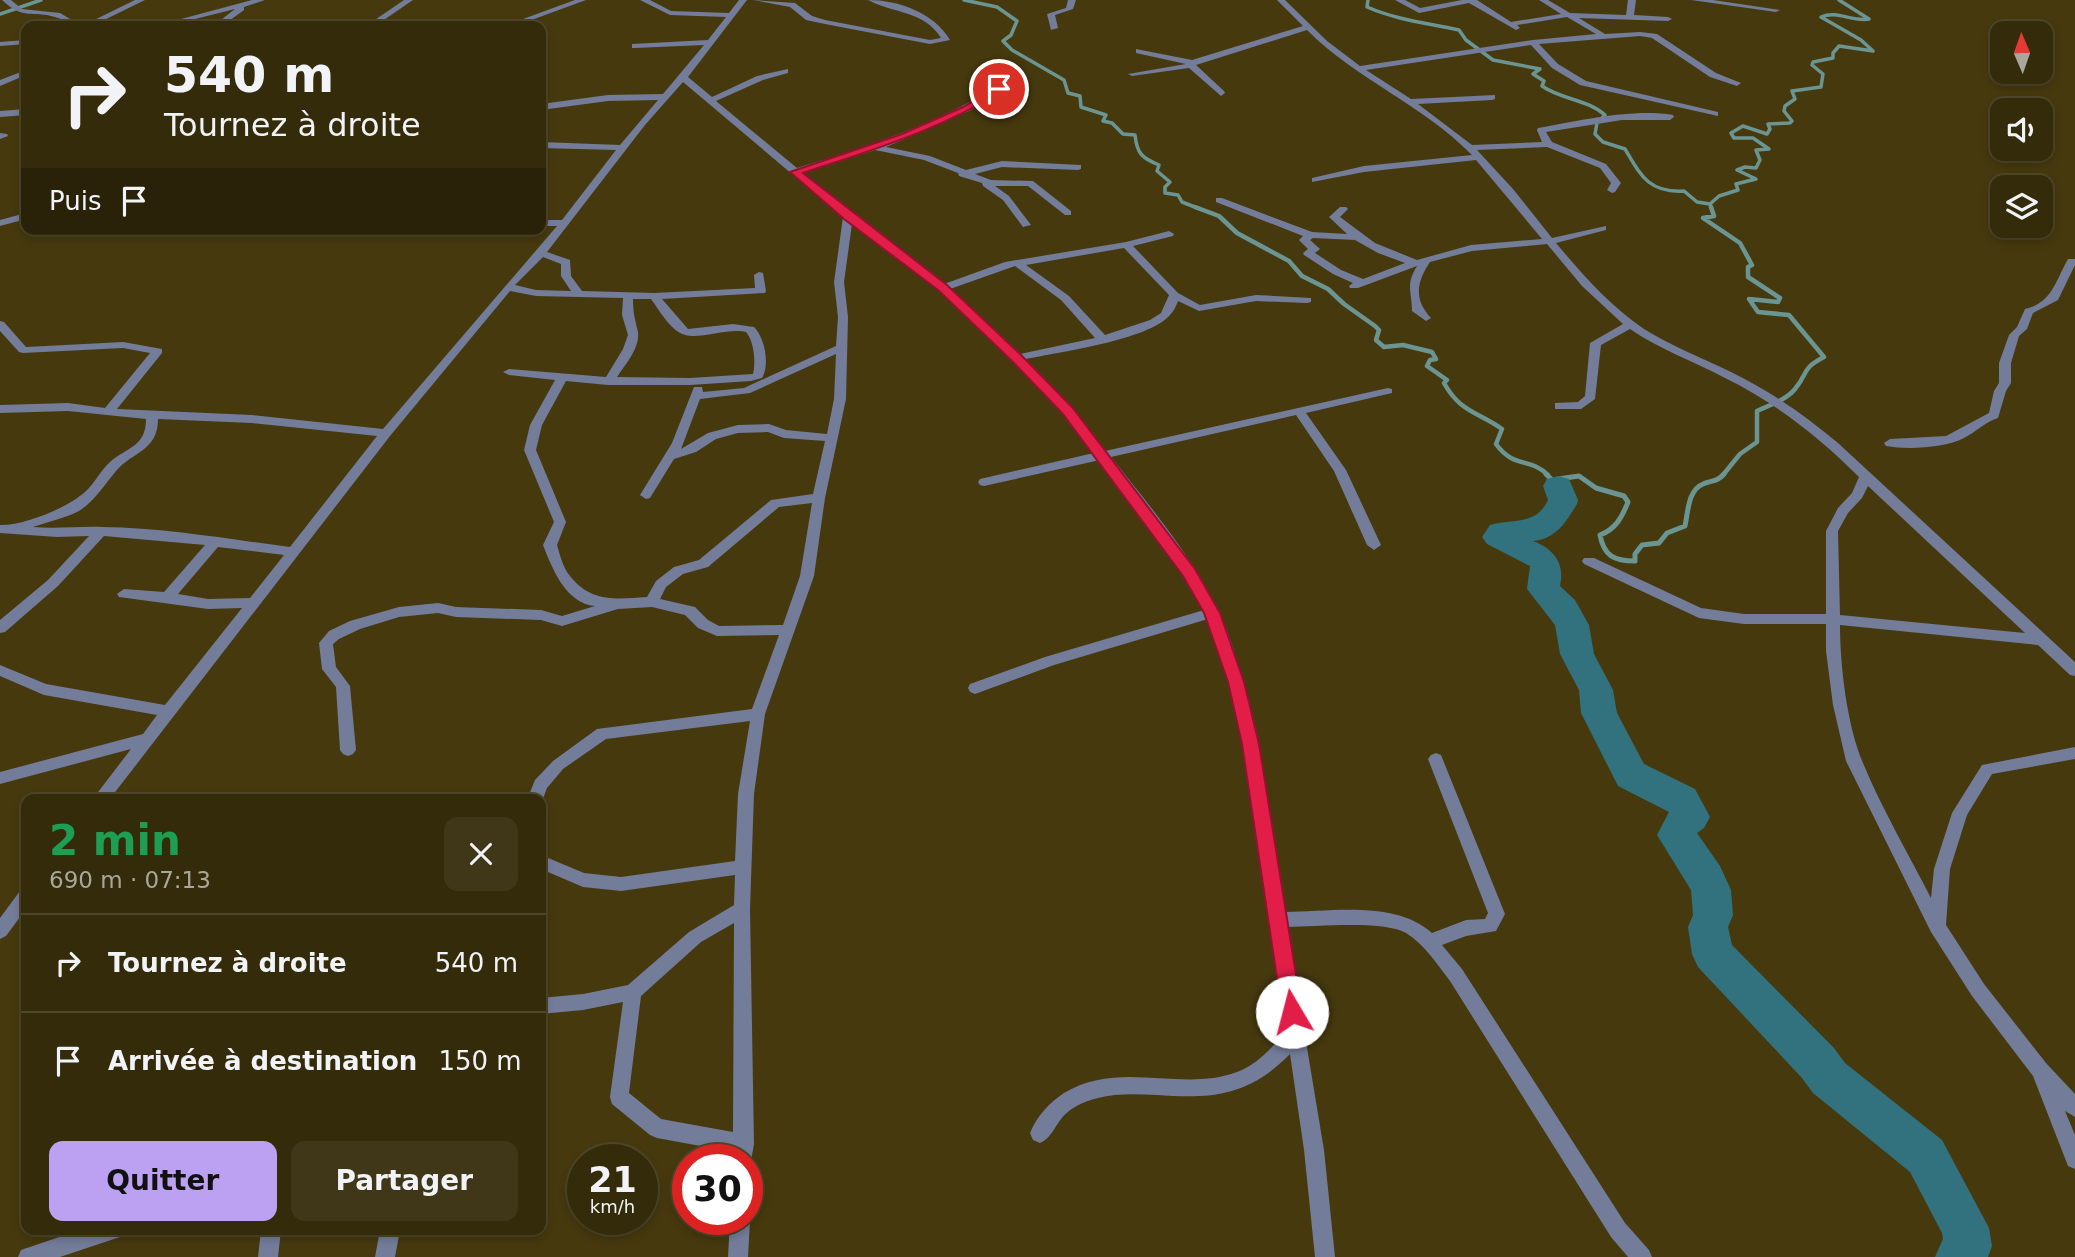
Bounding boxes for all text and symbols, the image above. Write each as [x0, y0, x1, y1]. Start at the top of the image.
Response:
north arrow [1990, 21, 2053, 84]
map controls [1990, 21, 2053, 238]
text: 540 m [164, 47, 334, 104]
icon: right [49, 49, 140, 140]
pin [969, 59, 1029, 119]
icon: arrive [980, 70, 1018, 108]
button: sound [1990, 98, 2053, 161]
text: Tournez à droite [164, 106, 421, 144]
button: layers [1990, 175, 2053, 238]
icon: arrive [115, 182, 153, 220]
text: Puis [49, 186, 101, 216]
text: 2 min [49, 816, 181, 865]
button: close [444, 817, 518, 891]
text: 690 m · 07:13 [49, 867, 211, 893]
icon: right [49, 944, 87, 982]
text: Tournez à droite [108, 948, 347, 978]
text: 540 m [435, 948, 518, 978]
position arrow [1255, 975, 1329, 1049]
icon: arrive [49, 1042, 87, 1080]
text: Arrivée à destination [108, 1046, 417, 1076]
text: 150 m [438, 1046, 522, 1076]
button: Quitter [49, 1141, 277, 1221]
button: Partager [291, 1141, 518, 1221]
speed limit sign: 30 [672, 1144, 763, 1235]
text: 21 [588, 1160, 637, 1200]
text: km/h [590, 1196, 635, 1217]

